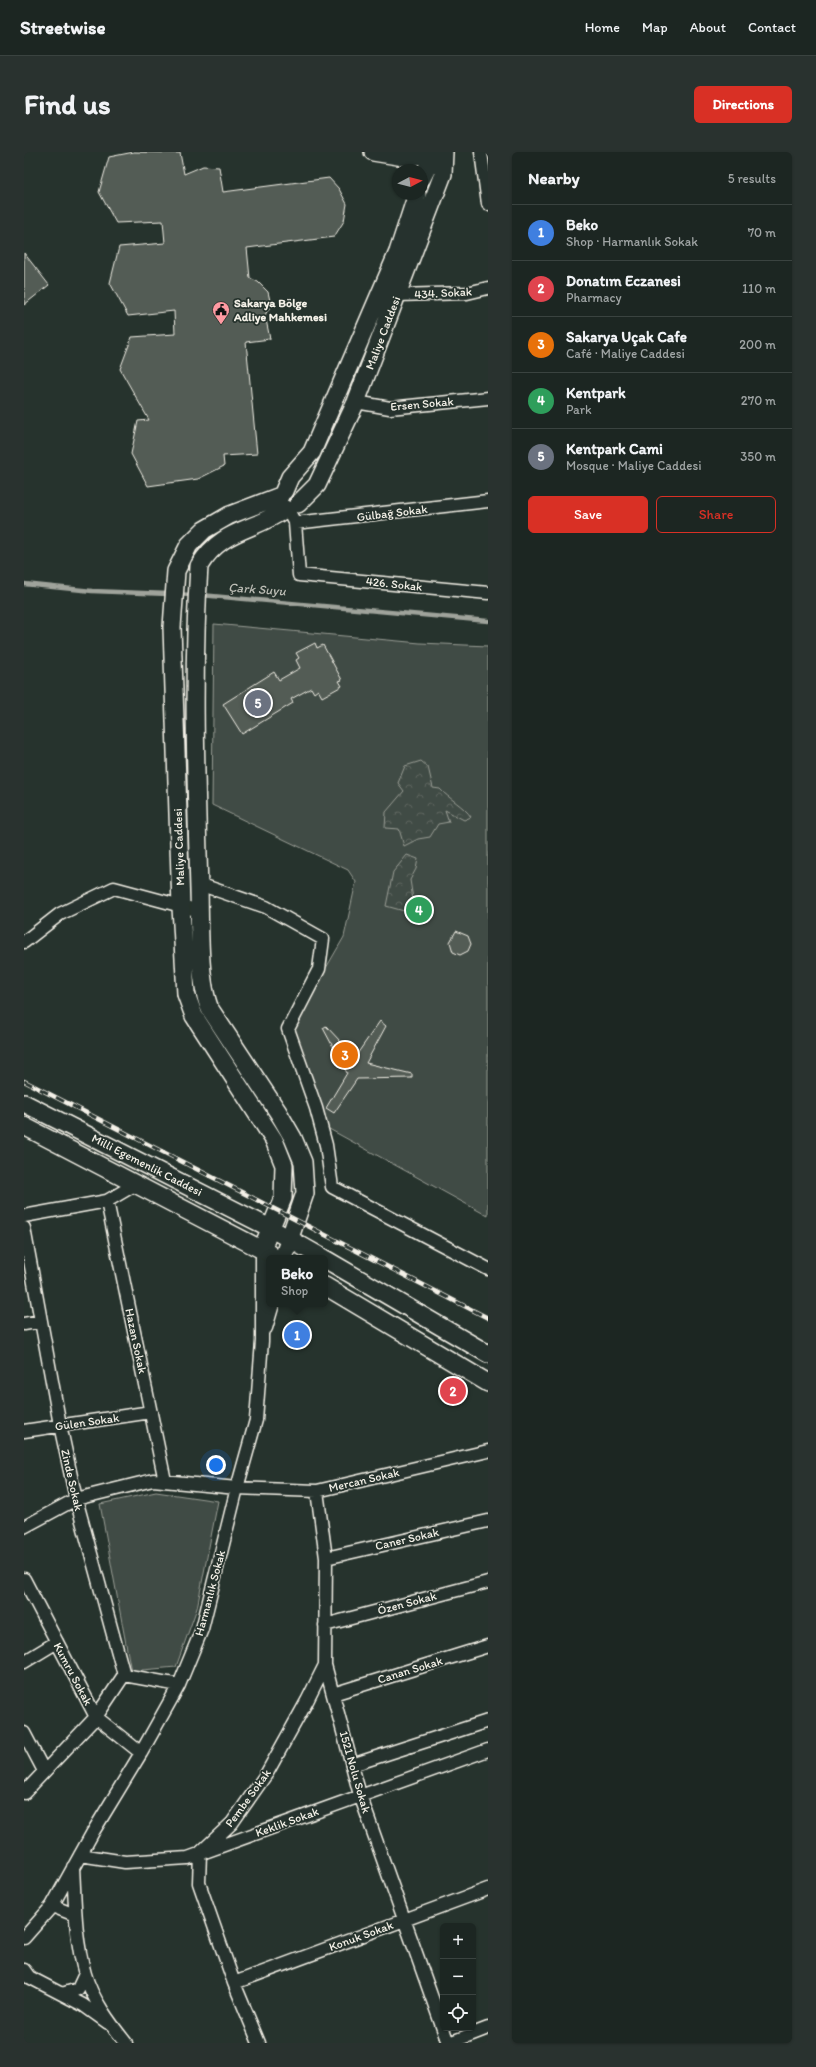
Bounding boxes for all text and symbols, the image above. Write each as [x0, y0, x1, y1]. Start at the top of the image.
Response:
text: Streetwise [20, 16, 106, 39]
text: Home [585, 19, 620, 36]
text: Map [642, 19, 668, 36]
text: About [690, 19, 726, 36]
text: Contact [748, 19, 796, 36]
button: Directions [694, 86, 792, 123]
text: Find us [24, 87, 111, 121]
north arrow [392, 164, 428, 200]
text: Nearby [528, 168, 580, 188]
text: 5 results [728, 171, 776, 186]
text: Beko [566, 216, 598, 234]
text: 1 [538, 225, 544, 240]
text: 70 m [748, 225, 776, 240]
text: Shop · Harmanlık Sokak [566, 234, 698, 249]
text: Donatım Eczanesi [566, 272, 681, 290]
text: 2 [538, 281, 544, 296]
text: 110 m [742, 281, 776, 296]
street label: 434. Sokak [414, 284, 472, 302]
text: Pharmacy [566, 290, 622, 305]
street label: Maliye Caddesi [363, 294, 403, 372]
place label: Sakarya Bölge Adliye Mahkemesi [233, 296, 327, 325]
public building icon: Sakarya Bölge Adliye Mahkemesi [211, 300, 231, 325]
text: Sakarya Uçak Cafe [566, 328, 687, 346]
text: 3 [537, 337, 545, 352]
text: 200 m [739, 337, 776, 352]
text: Café · Maliye Caddesi [566, 346, 685, 361]
text: Kentpark [566, 384, 626, 402]
text: 4 [537, 393, 545, 408]
text: 270 m [741, 393, 776, 408]
street label: Ersen Sokak [390, 394, 454, 414]
text: Park [566, 402, 592, 417]
text: Kentpark Cami [566, 440, 663, 458]
text: 5 [538, 449, 544, 464]
text: 350 m [740, 449, 776, 464]
text: Mosque · Maliye Caddesi [566, 458, 702, 473]
button: Save [528, 496, 648, 533]
button: Share [656, 496, 776, 533]
street label: Gülbağ Sokak [356, 502, 429, 524]
street label: 426. Sokak [365, 574, 423, 594]
water label: Çark Suyu [228, 580, 287, 599]
pin: 5 [245, 688, 271, 718]
street label: Maliye Caddesi [171, 808, 187, 886]
pin: 4 [406, 895, 432, 925]
pin: 3 [332, 1040, 358, 1070]
street label: Milli Egemenlik Caddesi [89, 1131, 205, 1199]
popup [266, 1255, 328, 1307]
text: Beko [281, 1265, 313, 1283]
text: Shop [281, 1283, 308, 1298]
street label: Hazan Sokak [122, 1307, 150, 1376]
pin: 1 [284, 1320, 310, 1350]
pin: 2 [440, 1376, 466, 1406]
street label: Gülen Sokak [54, 1410, 121, 1433]
street label: Zinde Sokak [58, 1448, 86, 1513]
your location [206, 1455, 226, 1475]
street label: Mercan Sokak [327, 1465, 401, 1495]
street label: Caner Sokak [374, 1525, 441, 1553]
street label: Harmanlık Sokak [192, 1548, 228, 1637]
street label: Özen Sokak [376, 1588, 439, 1618]
street label: Kumru Sokak [51, 1640, 96, 1709]
street label: Canan Sokak [376, 1653, 445, 1687]
street label: 1521 Nolu Sokak [337, 1729, 374, 1815]
street label: Pembe Sokak [222, 1766, 274, 1830]
street label: Keklik Sokak [253, 1804, 321, 1840]
street label: Konuk Sokak [327, 1918, 396, 1954]
map controls [440, 1923, 476, 2031]
button: + [440, 1923, 476, 1959]
button: − [440, 1959, 476, 1995]
button: locate [440, 1995, 476, 2031]

